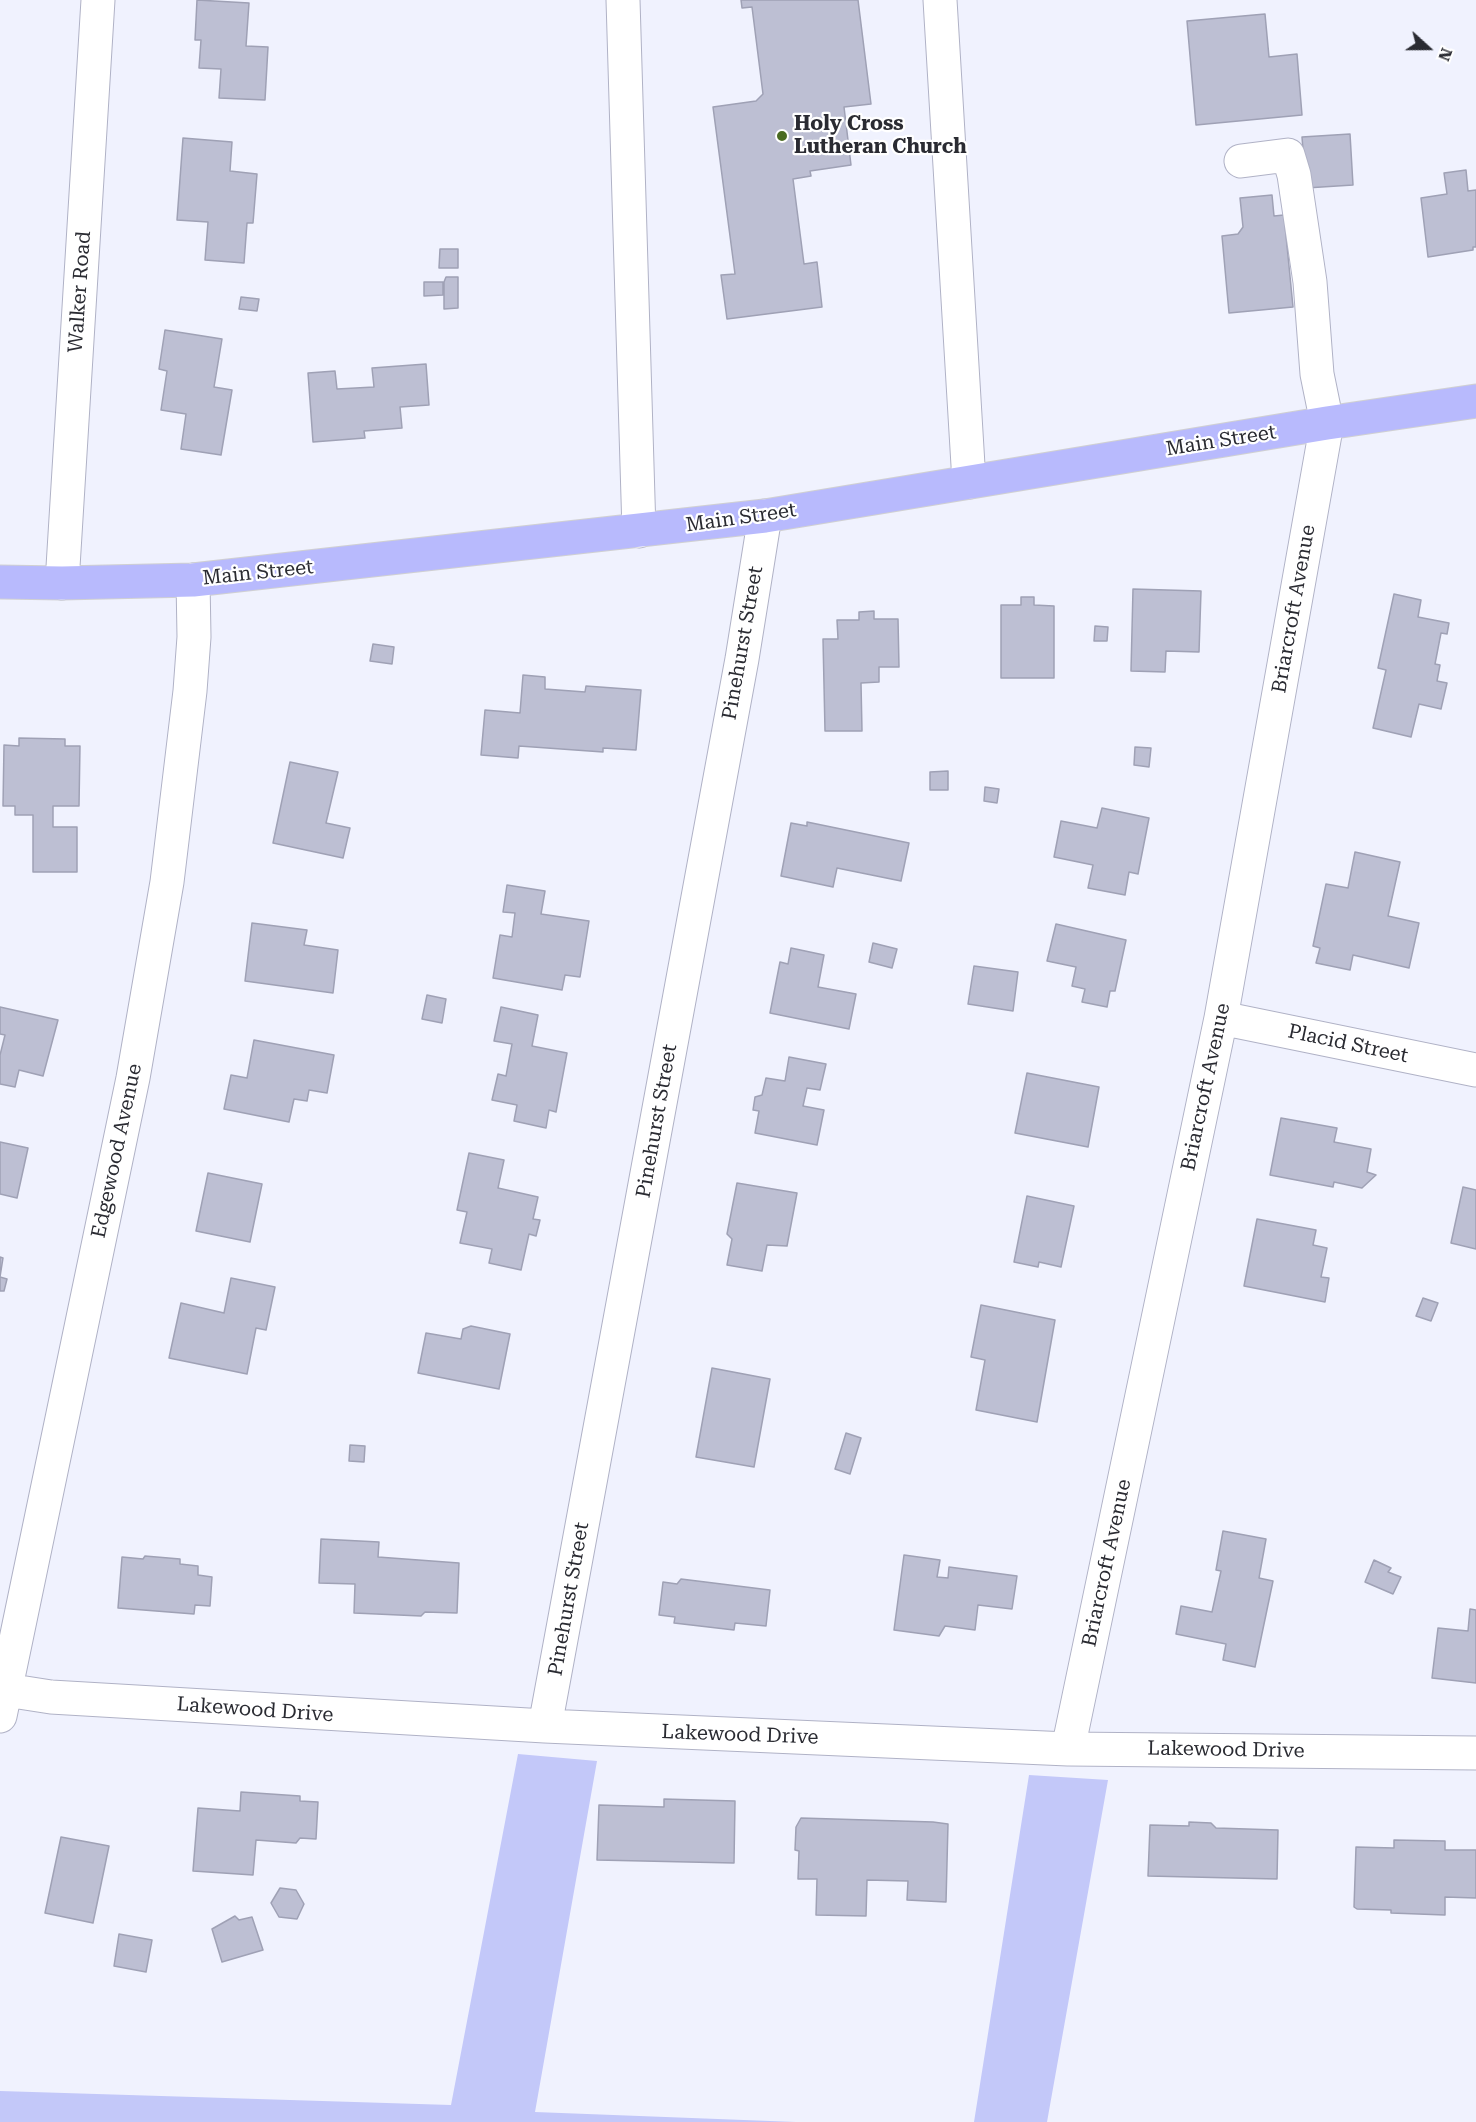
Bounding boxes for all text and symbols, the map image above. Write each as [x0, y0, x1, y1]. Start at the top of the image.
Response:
north arrow [1398, 18, 1458, 78]
text: N [1434, 45, 1456, 64]
place label: Holy Cross Lutheran Church [794, 112, 967, 159]
marker: Holy Cross Lutheran Church [775, 129, 789, 143]
street label: Walker Road [64, 230, 96, 354]
street label: Main Street [1164, 420, 1278, 462]
street label: Main Street [684, 498, 798, 538]
street label: Briarcroft Avenue [1267, 523, 1321, 695]
street label: Main Street [201, 555, 315, 591]
street label: Pinehurst Street [718, 564, 768, 722]
street label: Briarcroft Avenue [1177, 1001, 1235, 1173]
street label: Placid Street [1286, 1020, 1410, 1068]
street label: Pinehurst Street [632, 1042, 682, 1200]
street label: Edgewood Avenue [87, 1062, 147, 1240]
street label: Briarcroft Avenue [1078, 1477, 1136, 1649]
street label: Pinehurst Street [544, 1520, 594, 1678]
street label: Lakewood Drive [176, 1693, 334, 1727]
street label: Lakewood Drive [661, 1720, 819, 1750]
street label: Lakewood Drive [1147, 1737, 1305, 1763]

